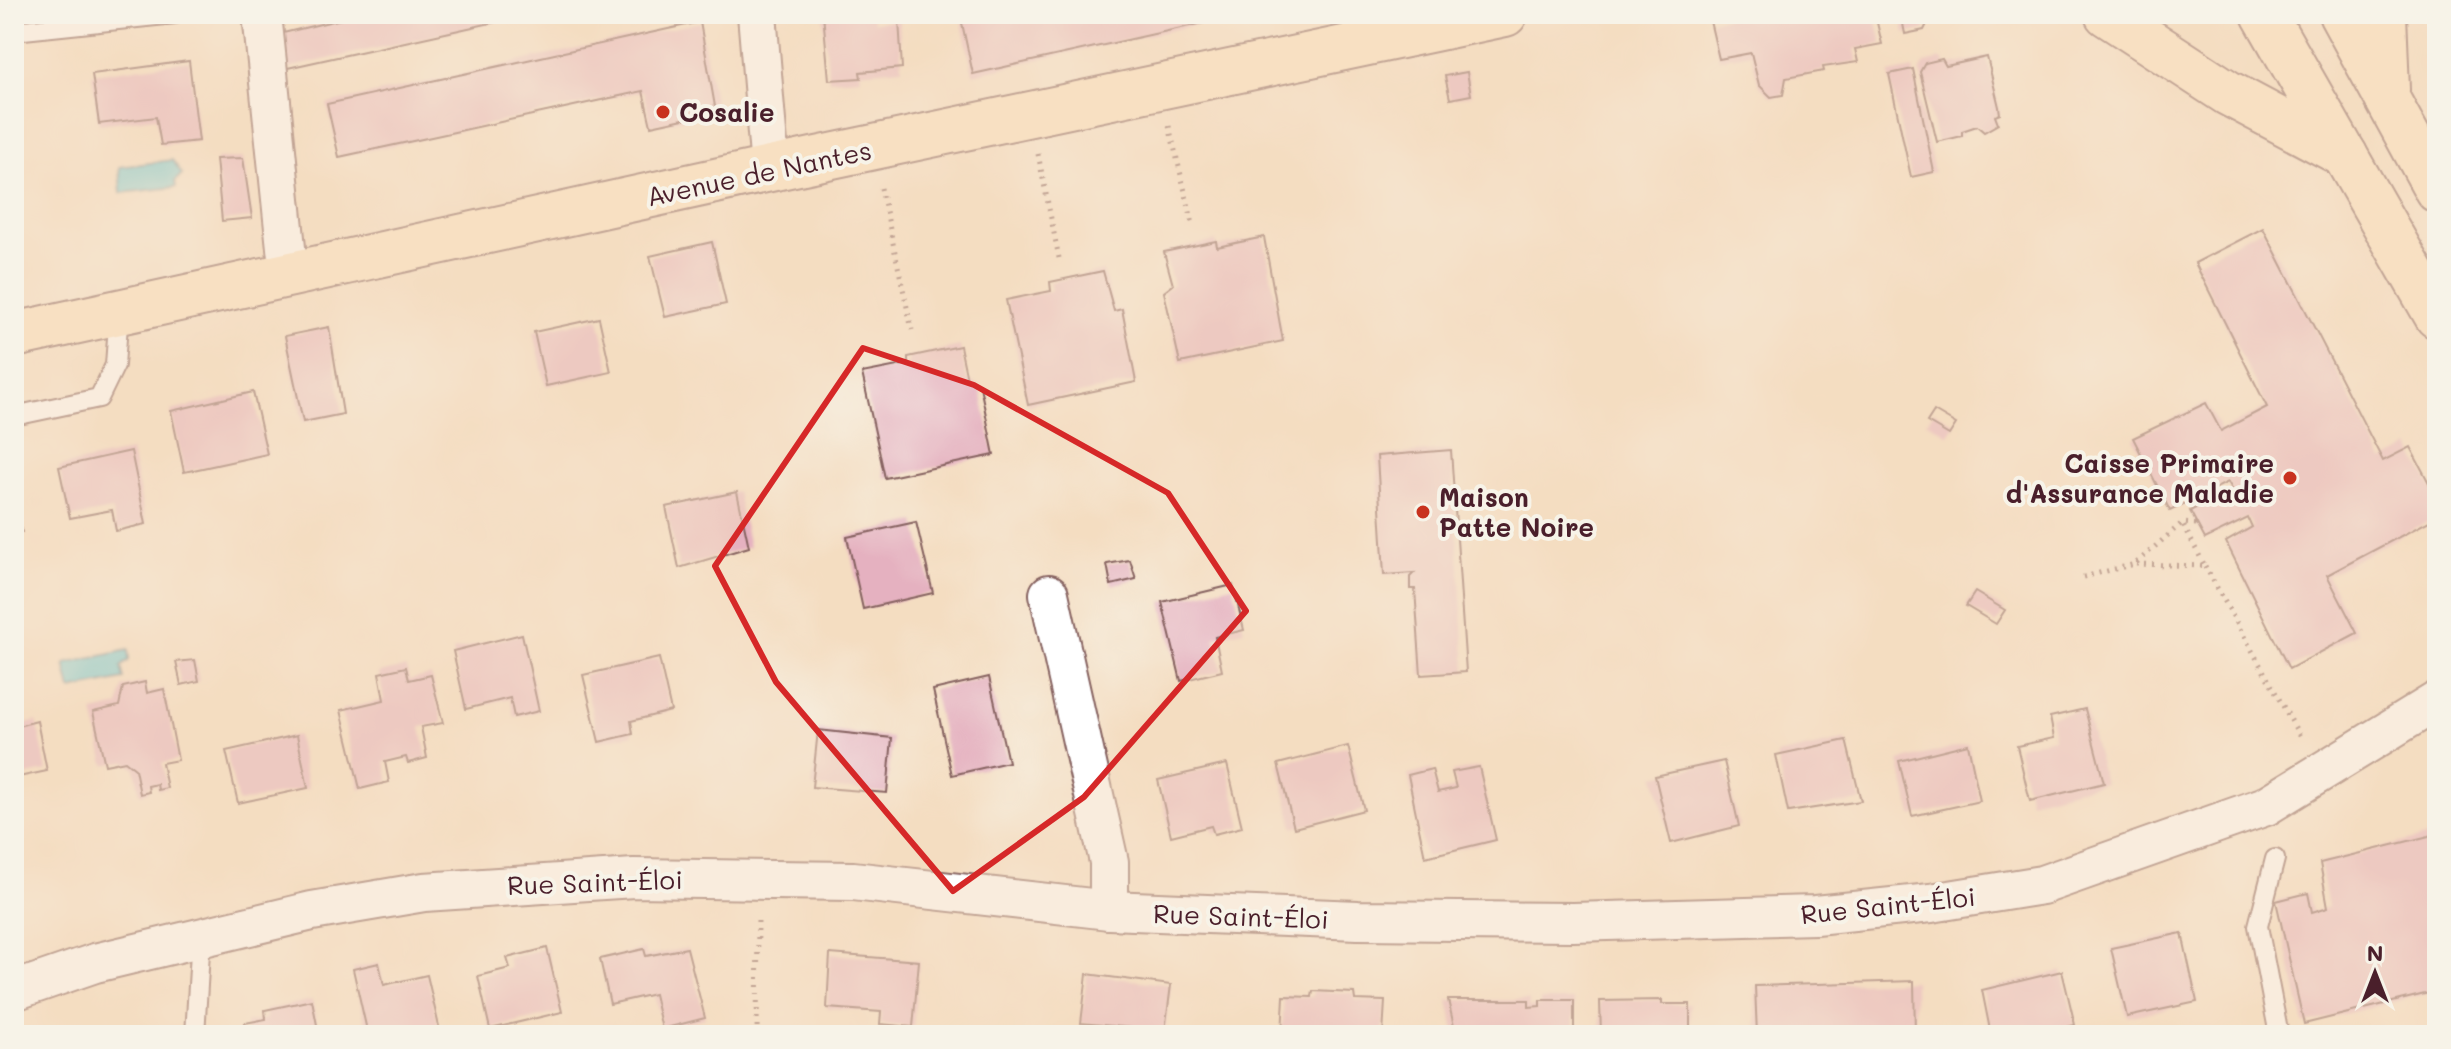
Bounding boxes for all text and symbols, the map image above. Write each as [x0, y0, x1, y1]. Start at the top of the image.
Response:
place label: Cosalie [679, 95, 774, 129]
marker: Cosalie [654, 103, 672, 121]
street label: Avenue de Nantes [643, 133, 875, 213]
place label: Caisse Primaire d'Assurance Maladie [2006, 446, 2274, 510]
marker: Caisse Primaire d'Assurance Maladie [2281, 469, 2299, 487]
place label: Maison Patte Noire [1439, 480, 1594, 544]
marker: Maison Patte Noire [1414, 503, 1432, 521]
street label: Rue Saint-Éloi [507, 862, 683, 902]
street label: Rue Saint-Éloi [1799, 879, 1977, 931]
street label: Rue Saint-Éloi [1153, 896, 1329, 936]
north arrow [2335, 933, 2415, 1013]
text: N [2367, 938, 2383, 967]

